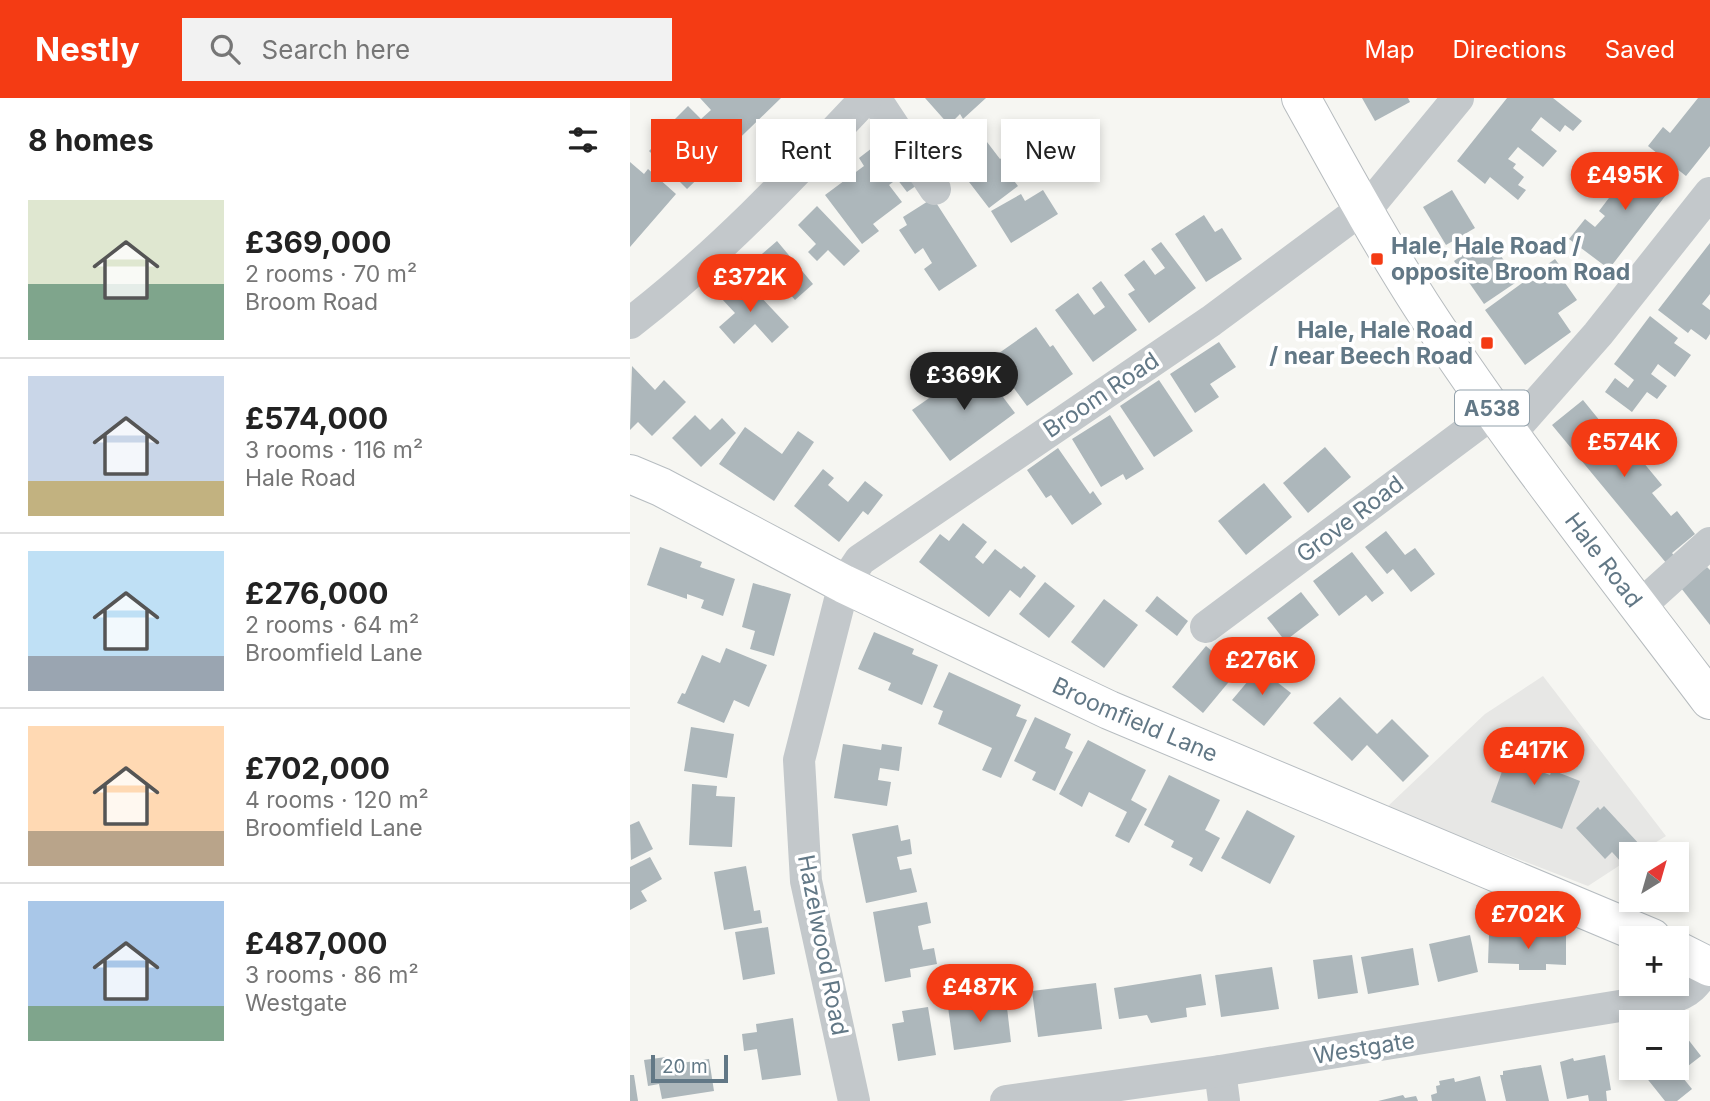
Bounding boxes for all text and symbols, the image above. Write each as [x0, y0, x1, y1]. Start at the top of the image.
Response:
search box [182, 18, 672, 81]
text: Nestly [35, 29, 140, 69]
icon: search [206, 30, 244, 68]
text: Search here [262, 34, 410, 65]
text: Map [1365, 35, 1414, 64]
text: Directions [1452, 35, 1567, 64]
text: Saved [1605, 35, 1675, 64]
chip: Buy [651, 119, 742, 182]
chip: Rent [756, 119, 856, 182]
chip: Filters [870, 119, 987, 182]
chip: New [1001, 119, 1100, 182]
icon: filters [564, 121, 602, 159]
text: 8 homes [28, 122, 154, 158]
pin: £495K [1576, 152, 1674, 212]
text: £495K [1587, 161, 1663, 189]
text: £369,000 [245, 224, 391, 260]
icon: home [84, 228, 168, 312]
place label: Hale, Hale Road / opposite Broom Road [1391, 232, 1630, 286]
marker: Hale, Hale Road / opposite Broom Road [1369, 251, 1385, 267]
pin: £372K [701, 254, 799, 314]
text: 2 rooms · 70 m² [245, 260, 417, 288]
text: £372K [713, 263, 787, 291]
text: Broom Road [245, 288, 378, 316]
place label: Hale, Hale Road / near Beech Road [1269, 316, 1473, 370]
marker: Hale, Hale Road / near Beech Road [1479, 335, 1495, 351]
street label: Broom Road [1038, 346, 1164, 444]
pin: £369K [915, 352, 1013, 412]
text: £369K [926, 361, 1002, 389]
road number: A538 [1455, 390, 1529, 426]
text: £574,000 [245, 400, 388, 436]
icon: home [84, 404, 168, 488]
pin: £574K [1575, 420, 1673, 479]
text: £574K [1587, 428, 1661, 456]
text: 3 rooms · 116 m² [245, 436, 423, 464]
text: Hale Road [245, 464, 356, 492]
street label: Grove Road [1291, 470, 1409, 568]
street label: Hale Road [1559, 507, 1648, 613]
text: £276,000 [245, 575, 388, 611]
icon: home [84, 579, 168, 663]
text: 2 rooms · 64 m² [245, 611, 419, 639]
pin: £276K [1213, 638, 1311, 697]
text: Broomfield Lane [245, 639, 423, 667]
text: £276K [1225, 646, 1299, 674]
street label: Broomfield Lane [1048, 671, 1222, 768]
pin: £417K [1485, 728, 1583, 787]
text: £417K [1499, 736, 1569, 764]
text: £702,000 [245, 750, 390, 786]
icon: home [84, 754, 168, 838]
text: 4 rooms · 120 m² [245, 786, 429, 814]
text: Broomfield Lane [245, 814, 423, 842]
north arrow [1619, 842, 1689, 912]
map controls [1619, 842, 1689, 1080]
street label: Hazelwood Road [792, 852, 854, 1038]
pin: £702K [1479, 892, 1577, 951]
text: £702K [1491, 900, 1565, 928]
text: £487,000 [245, 925, 388, 961]
button: + [1619, 926, 1689, 996]
icon: home [84, 929, 168, 1013]
text: 3 rooms · 86 m² [245, 961, 419, 989]
pin: £487K [931, 964, 1029, 1024]
text: £487K [942, 973, 1018, 1001]
text: Westgate [245, 989, 347, 1017]
button: − [1619, 1010, 1689, 1080]
street label: Westgate [1311, 1026, 1417, 1070]
scale bar [651, 1052, 728, 1084]
text: 20 m [662, 1055, 708, 1078]

